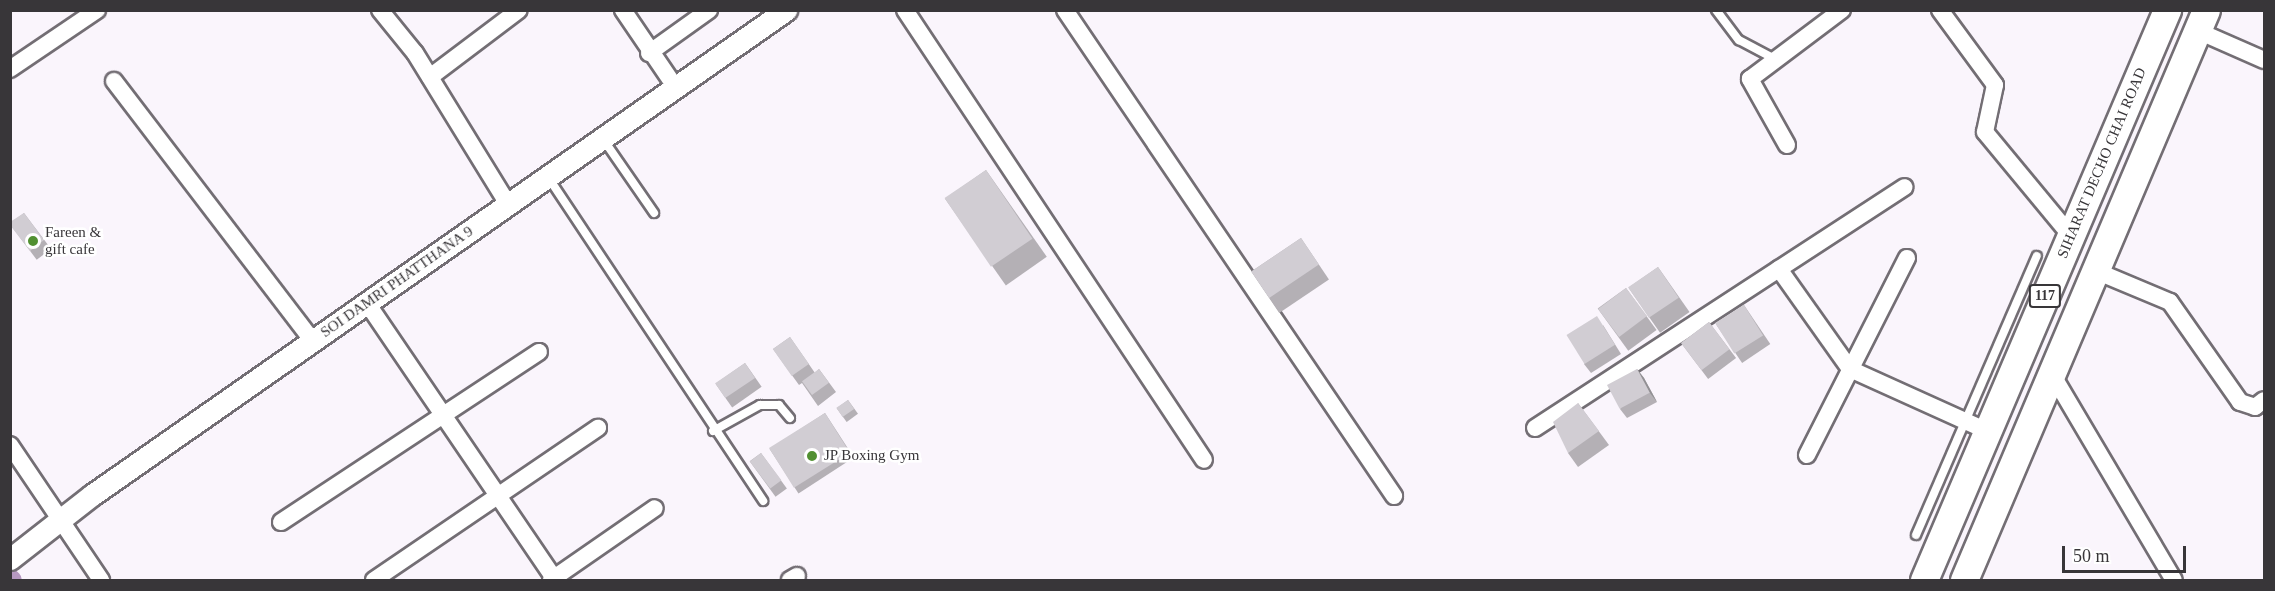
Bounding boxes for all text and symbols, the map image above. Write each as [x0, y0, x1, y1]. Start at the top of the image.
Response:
street label: SIHARAT DECHO CHAI ROAD [2054, 65, 2150, 261]
street label: SOI DAMRI PHATTHANA 9 [317, 222, 477, 342]
place label: Fareen & gift cafe [45, 223, 101, 258]
marker: Fareen & gift cafe [26, 234, 40, 248]
road number: 117 [2028, 285, 2062, 307]
place label: JP Boxing Gym [824, 447, 920, 465]
marker: JP Boxing Gym [805, 449, 819, 463]
scale bar [2065, 534, 2190, 572]
text: 50 m [2073, 546, 2110, 566]

